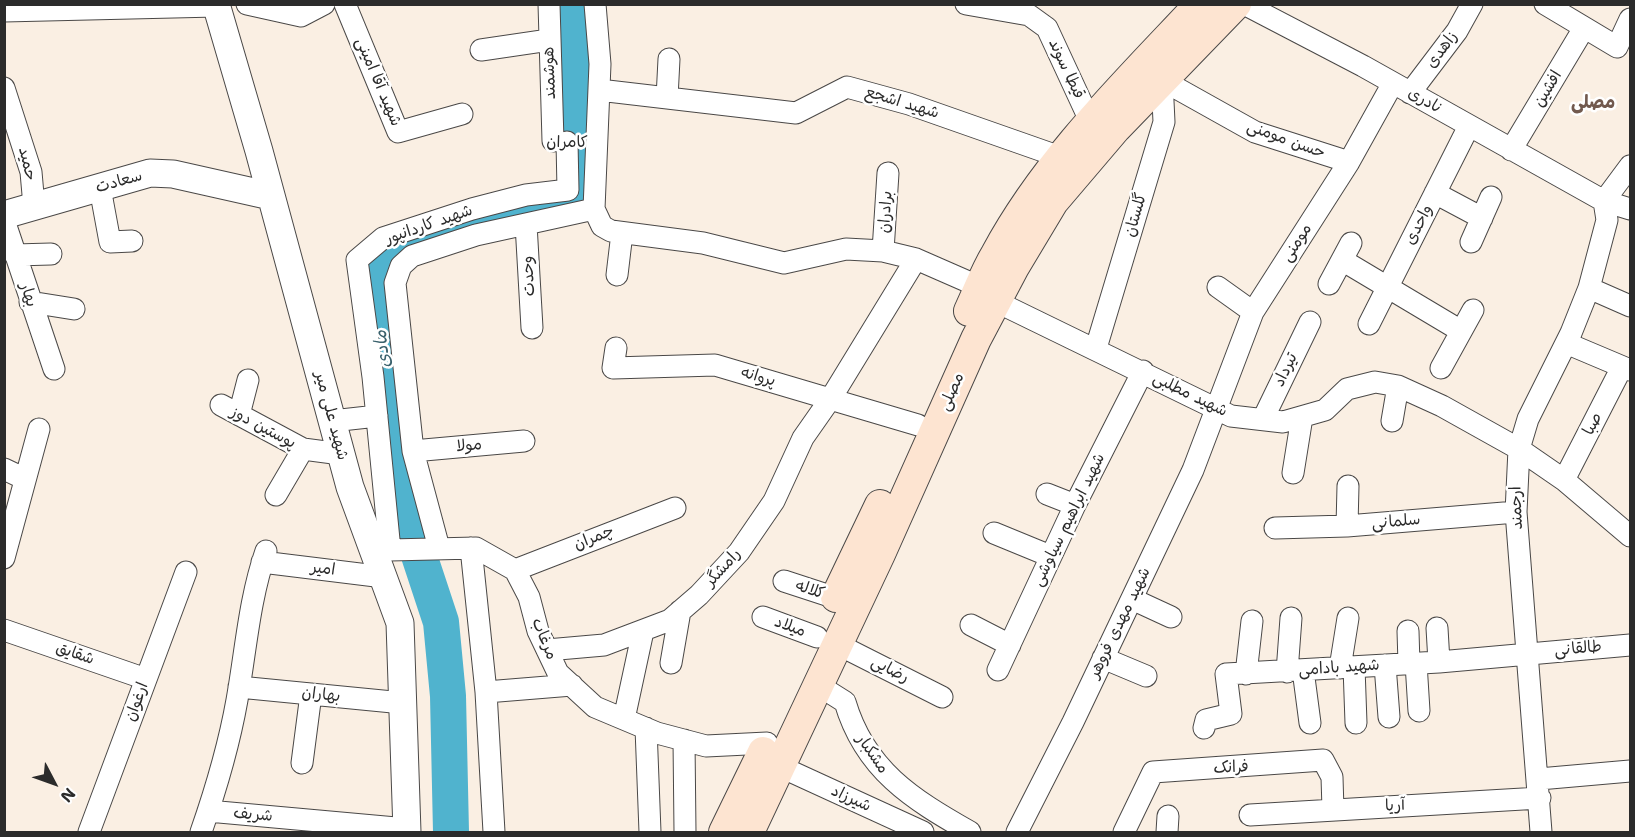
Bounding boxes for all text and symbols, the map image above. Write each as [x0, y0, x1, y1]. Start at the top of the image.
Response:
street label: زاهدی [1422, 28, 1462, 72]
street label: شهید آقا امینی [351, 35, 405, 129]
street label: قیطا سوند [1044, 36, 1088, 102]
street label: هوشمند [539, 46, 561, 100]
street label: افشین [1530, 67, 1566, 111]
street label: شهید اشجع [863, 83, 941, 123]
street label: نادری [1404, 84, 1446, 118]
district label: مصلی [1571, 92, 1615, 114]
street label: حسن مومنی [1244, 117, 1328, 163]
street label: کامران [546, 133, 588, 153]
street label: حمید [14, 145, 40, 183]
street label: سعادت [93, 166, 145, 198]
street label: برادران [875, 190, 897, 234]
street label: گلستان [1121, 191, 1151, 239]
street label: شهید کاردانپور [383, 201, 475, 249]
street label: واحدی [1401, 202, 1437, 248]
street label: مومنی [1278, 220, 1316, 266]
street label: وحدت [518, 255, 540, 297]
street label: بهار [15, 280, 41, 310]
water label: مادی [370, 329, 396, 369]
street label: تیرداد [1270, 350, 1302, 390]
street label: پروانه [738, 363, 778, 391]
street label: شهید مطلبی [1150, 369, 1230, 421]
street label: شهید علی میر [310, 370, 352, 462]
street label: مصلی [935, 370, 969, 414]
street label: پوستین دوز [227, 403, 299, 453]
street label: صبا [1579, 409, 1607, 439]
street label: مولا [455, 435, 483, 457]
street label: شهید ابراهیم سیاوشی [1028, 450, 1110, 590]
street label: ارجمند [1507, 486, 1527, 530]
street label: سلمانی [1371, 510, 1421, 534]
street label: چمران [571, 521, 617, 555]
street label: رامشگر [701, 545, 745, 591]
street label: امیر [310, 558, 336, 580]
street label: شهید مهدی فروهر [1085, 564, 1155, 682]
street label: کلاله [793, 576, 827, 604]
street label: میلاد [772, 613, 808, 641]
street label: مرغاب [527, 615, 561, 663]
street label: طالقانی [1553, 637, 1603, 661]
street label: شقایق [53, 639, 97, 669]
street label: رضایی [868, 652, 912, 688]
street label: شهید بادامی [1298, 656, 1380, 680]
street label: ارغوان [121, 680, 153, 724]
street label: بهاران [301, 683, 341, 707]
street label: مشکبار [852, 731, 892, 777]
north arrow [24, 753, 84, 813]
street label: فرانک [1213, 757, 1249, 779]
street label: شیرزاد [828, 782, 874, 816]
text: N [56, 783, 80, 807]
street label: آریا [1384, 796, 1406, 816]
street label: شریف [233, 804, 273, 826]

